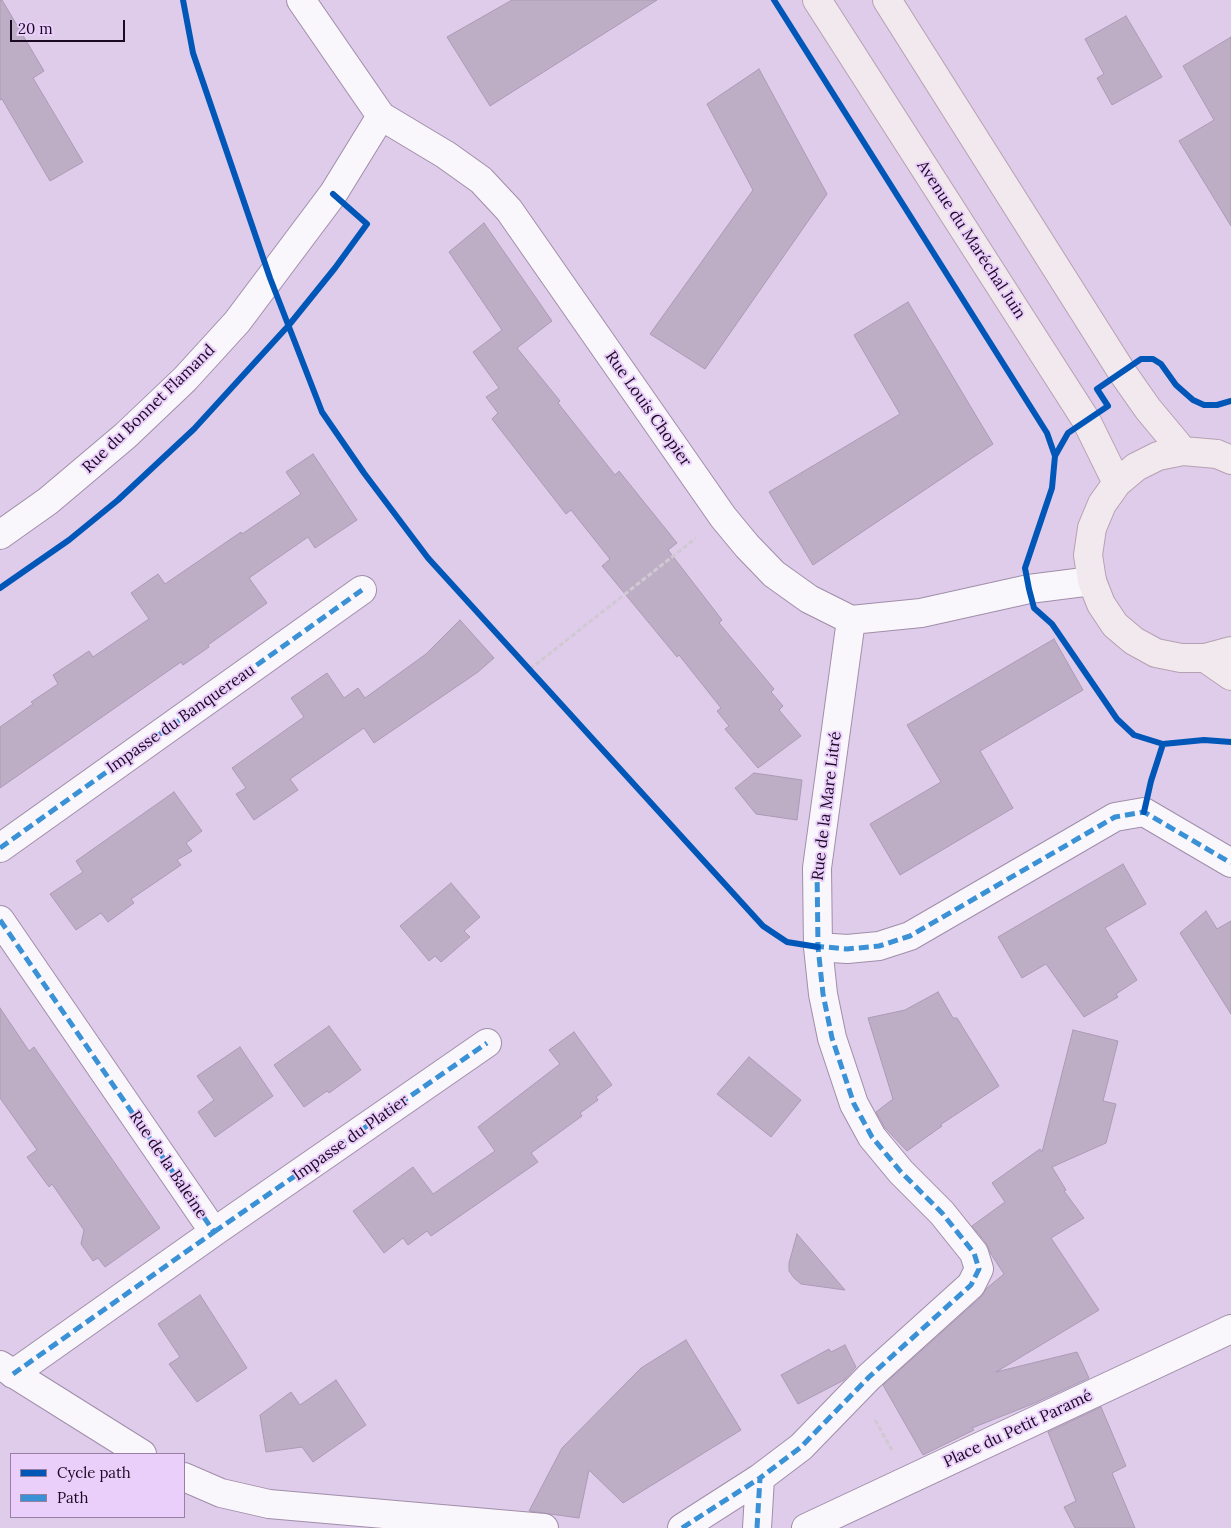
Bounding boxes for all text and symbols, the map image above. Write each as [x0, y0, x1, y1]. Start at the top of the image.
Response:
scale bar [12, 10, 128, 42]
text: 20 m [18, 19, 53, 38]
street label: Avenue du Maréchal Juin [913, 157, 1029, 323]
street label: Rue du Bonnet Flamand [79, 341, 219, 477]
street label: Rue Louis Chopier [601, 348, 695, 470]
street label: Impasse du Banquereau [103, 660, 259, 778]
street label: Rue de la Mare Litré [808, 730, 846, 882]
street label: Impasse du Platier [289, 1091, 413, 1185]
street label: Rue de la Baleine [125, 1107, 211, 1223]
street label: Place du Petit Paramé [940, 1386, 1096, 1472]
legend [10, 1453, 185, 1518]
text: Cycle path [57, 1463, 131, 1482]
text: Path [57, 1488, 88, 1507]

